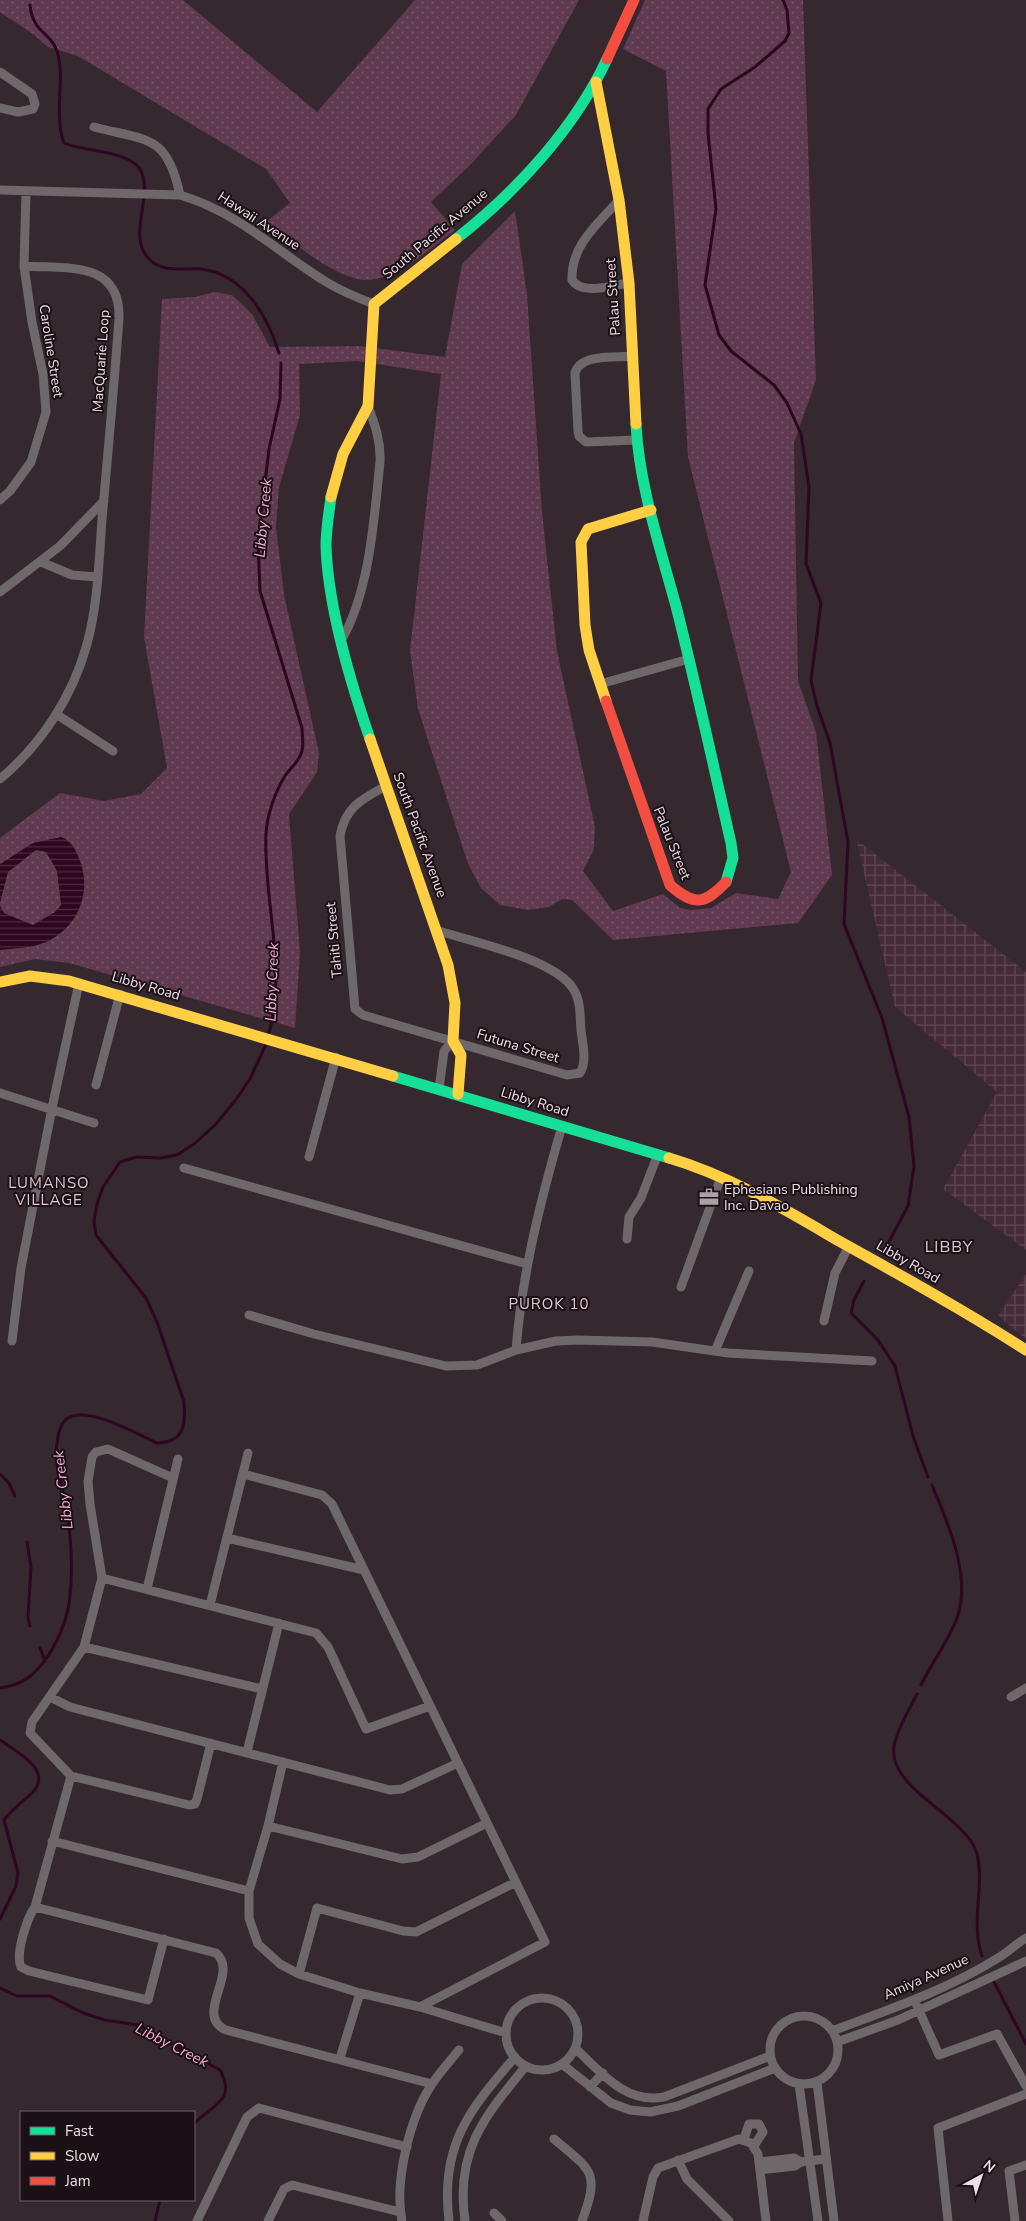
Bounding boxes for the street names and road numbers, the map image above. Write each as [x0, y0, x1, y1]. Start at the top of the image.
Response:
street label: South Pacific Avenue [378, 184, 492, 284]
street label: Hawaii Avenue [214, 187, 304, 255]
street label: Palau Street [601, 258, 625, 336]
street label: Caroline Street [34, 303, 68, 399]
street label: MacQuarie Loop [88, 309, 114, 413]
street label: South Pacific Avenue [389, 770, 451, 900]
street label: Palau Street [649, 804, 695, 882]
street label: Tahiti Street [321, 901, 347, 979]
street label: Libby Road [110, 967, 182, 1005]
street label: Futuna Street [474, 1024, 562, 1068]
street label: Libby Road [499, 1083, 571, 1121]
street label: Libby Road [873, 1236, 943, 1288]
street label: Amiya Avenue [880, 1950, 972, 2004]

